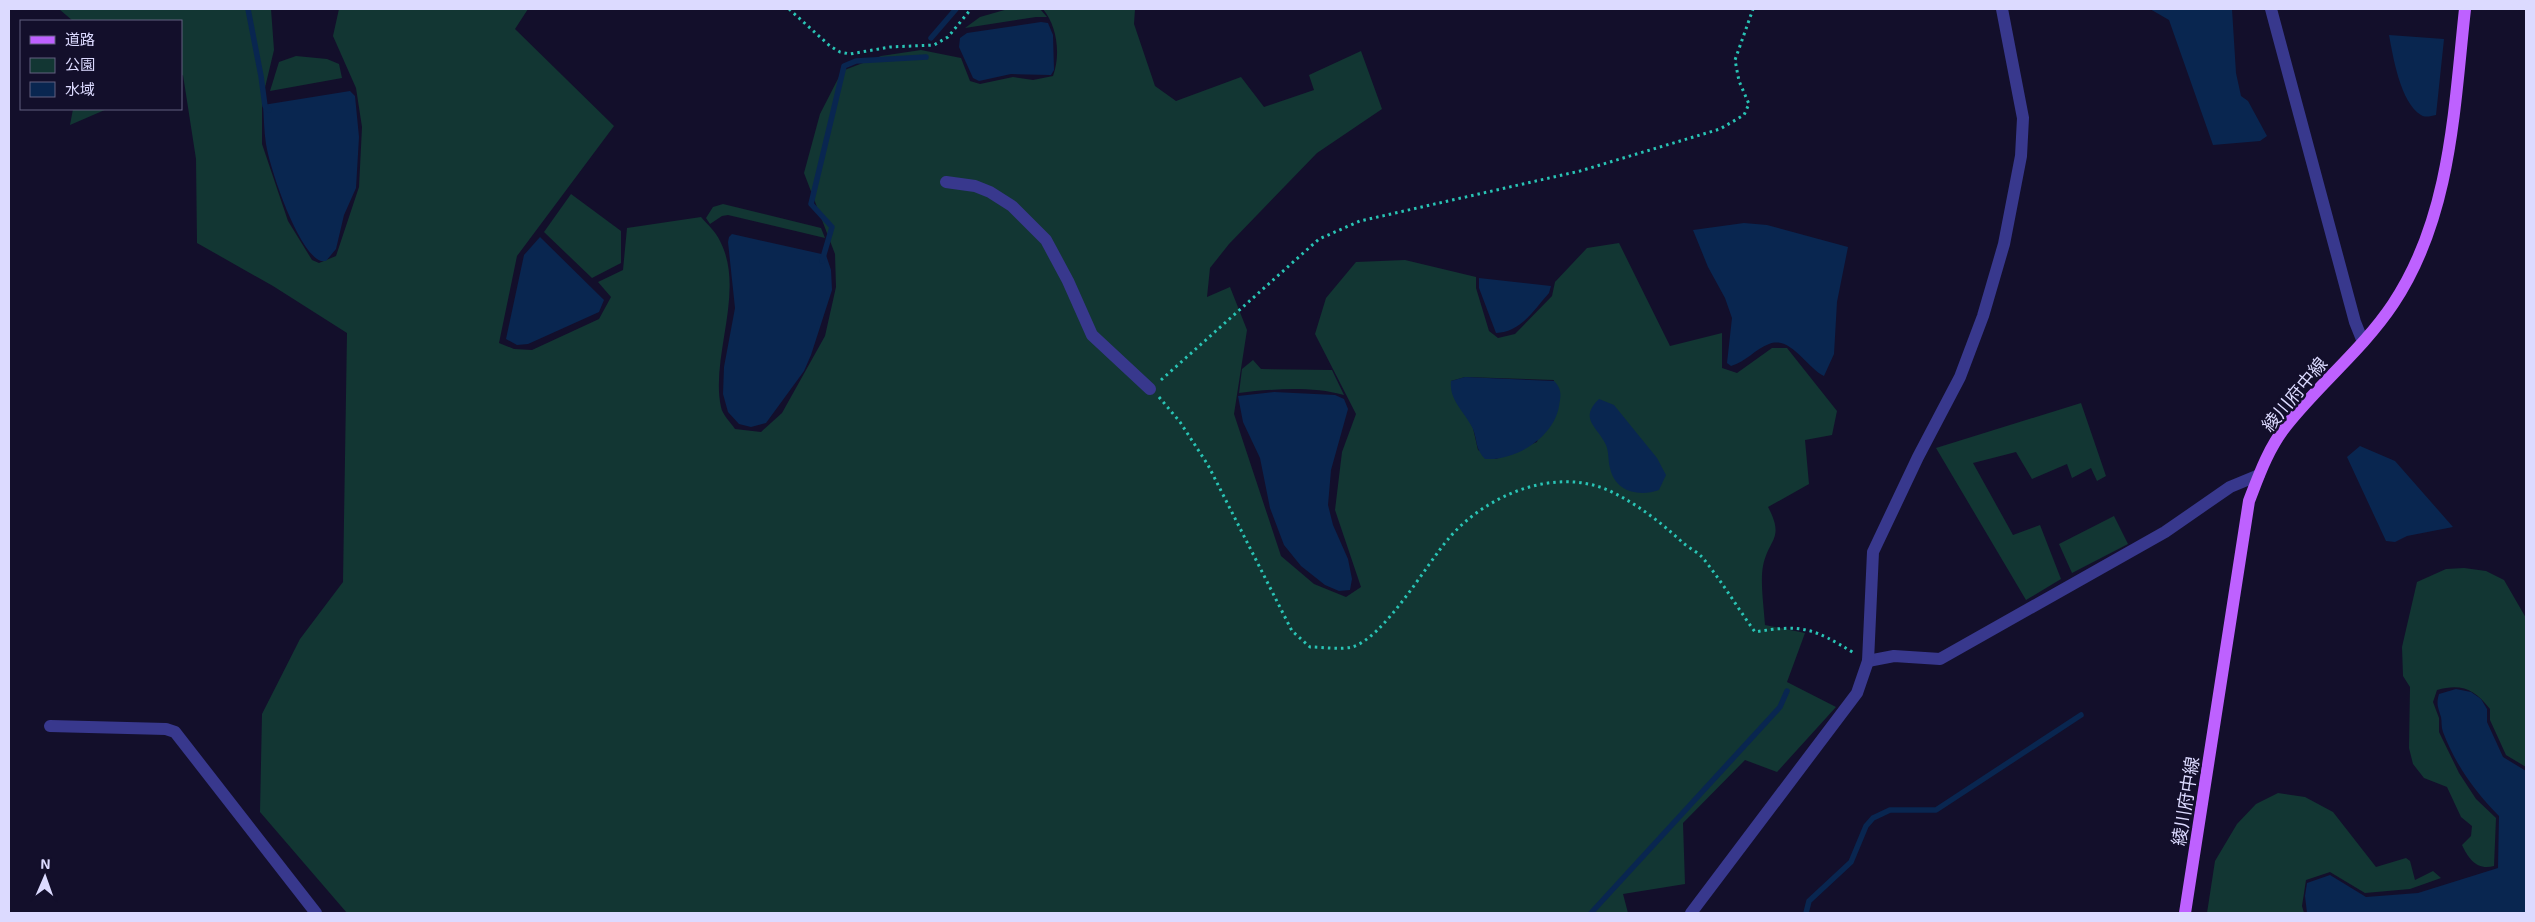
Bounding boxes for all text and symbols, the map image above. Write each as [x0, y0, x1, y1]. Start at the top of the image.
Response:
legend [20, 20, 182, 110]
text: 道路 [65, 30, 95, 48]
text: 公園 [65, 55, 95, 73]
text: 水域 [65, 80, 95, 98]
street label: 綾川府中線 [2257, 352, 2331, 436]
street label: 綾川府中線 [2167, 755, 2203, 847]
north arrow [20, 852, 70, 902]
text: N [40, 855, 51, 872]

